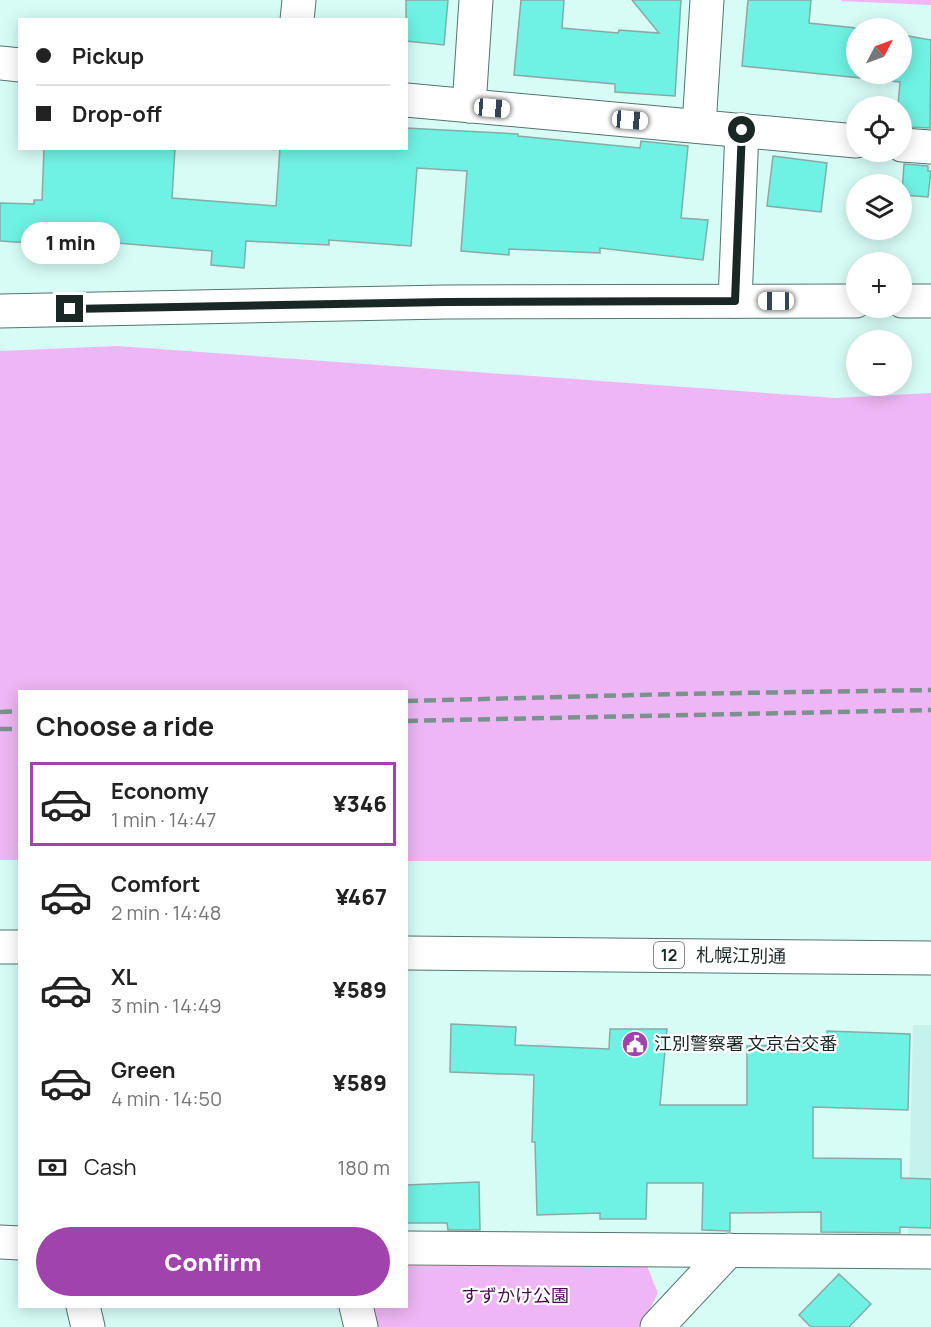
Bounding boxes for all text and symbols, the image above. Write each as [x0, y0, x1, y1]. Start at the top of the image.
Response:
north arrow [846, 18, 912, 84]
map controls [846, 18, 912, 396]
text: Pickup [72, 41, 144, 71]
button: locate [846, 96, 912, 162]
car [473, 97, 511, 119]
text: Drop-off [72, 99, 162, 129]
car [611, 109, 649, 131]
route start [728, 116, 755, 143]
button: layers [846, 174, 912, 240]
callout: 1 min [20, 222, 119, 264]
text: 1 min [45, 229, 96, 256]
button: + [846, 252, 912, 318]
car [758, 292, 794, 310]
route end [56, 295, 83, 322]
button: − [846, 330, 912, 396]
text: Choose a ride [36, 707, 214, 744]
text: Economy [111, 776, 209, 806]
icon: car [39, 777, 93, 831]
text: ¥346 [333, 789, 387, 819]
text: 1 min · 14:47 [111, 806, 216, 833]
text: Comfort [111, 869, 200, 899]
icon: car [39, 870, 93, 924]
text: ¥467 [335, 882, 387, 912]
text: 2 min · 14:48 [111, 899, 221, 926]
road number: 12 [654, 942, 684, 968]
street label: 札幌江別通 [696, 942, 786, 968]
text: XL [111, 962, 137, 992]
icon: car [39, 963, 93, 1017]
text: ¥589 [333, 975, 387, 1005]
text: 3 min · 14:49 [111, 992, 222, 1019]
public building icon: 江別警察署 文京台交番 [620, 1029, 650, 1059]
place label: 江別警察署 文京台交番 [654, 1031, 838, 1055]
text: Green [111, 1055, 176, 1085]
icon: car [39, 1056, 93, 1110]
text: ¥589 [333, 1068, 387, 1098]
text: 4 min · 14:50 [111, 1085, 222, 1112]
icon: cash [36, 1151, 69, 1184]
text: Cash [84, 1152, 137, 1182]
text: 180 m [337, 1154, 390, 1181]
button: Confirm [36, 1227, 390, 1296]
park label: すずかけ公園 [461, 1283, 569, 1307]

